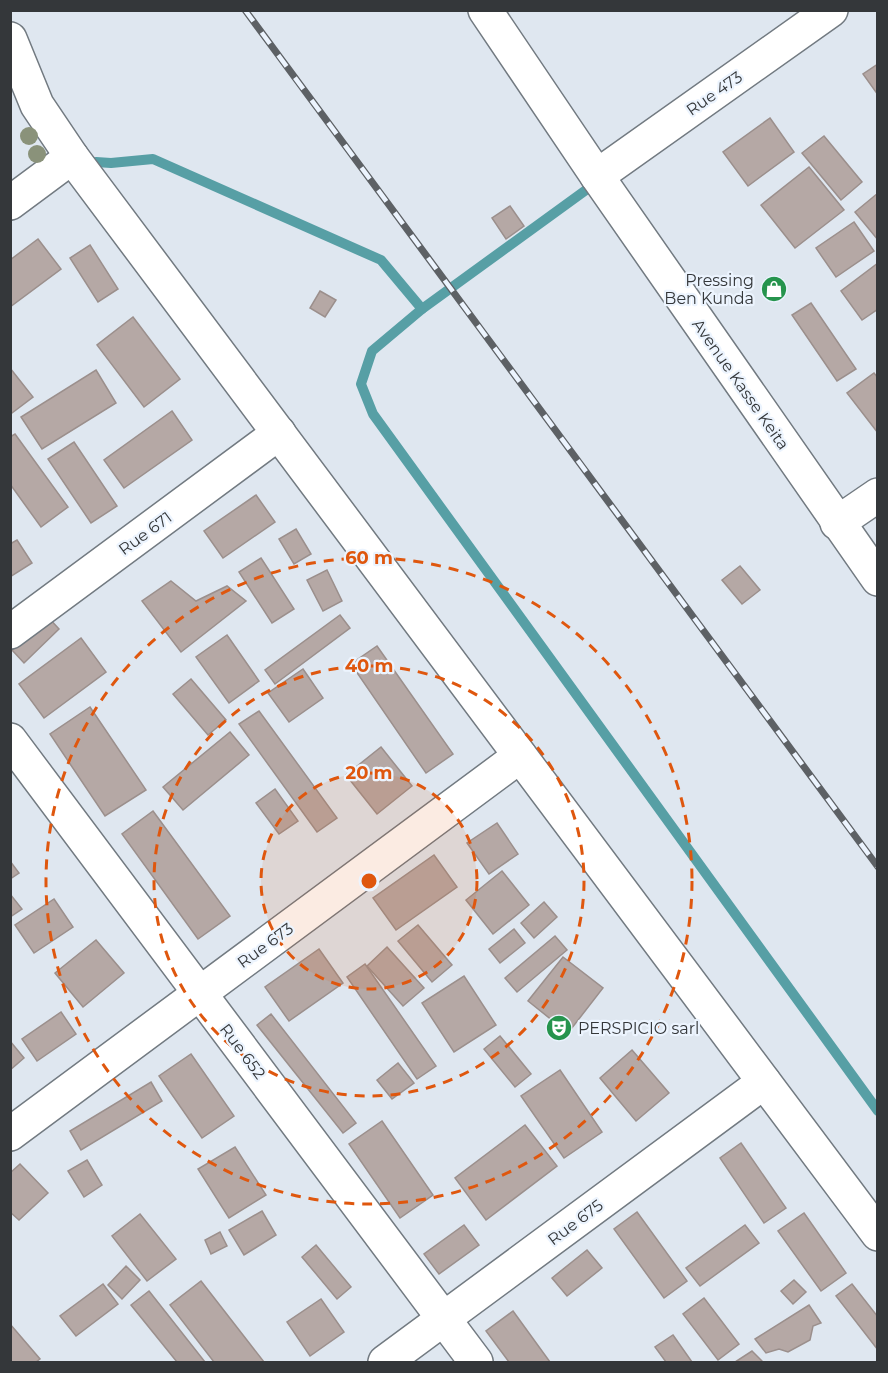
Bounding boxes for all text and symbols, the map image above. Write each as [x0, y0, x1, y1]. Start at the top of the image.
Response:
street label: Rue 473 [683, 67, 746, 120]
place label: Pressing Ben Kunda [664, 271, 754, 308]
shop icon: Pressing Ben Kunda [759, 274, 789, 304]
street label: Avenue Kasse Keita [688, 315, 793, 453]
street label: Rue 671 [115, 508, 176, 559]
text: 60 m [345, 547, 393, 569]
text: 40 m [345, 655, 393, 677]
text: 20 m [346, 762, 392, 784]
centre of rings [359, 871, 379, 891]
street label: Rue 673 [234, 919, 297, 972]
theatre icon: PERSPICIO sarl [544, 1013, 574, 1043]
place label: PERSPICIO sarl [578, 1019, 699, 1038]
street label: Rue 652 [216, 1020, 269, 1083]
street label: Rue 675 [544, 1196, 607, 1249]

